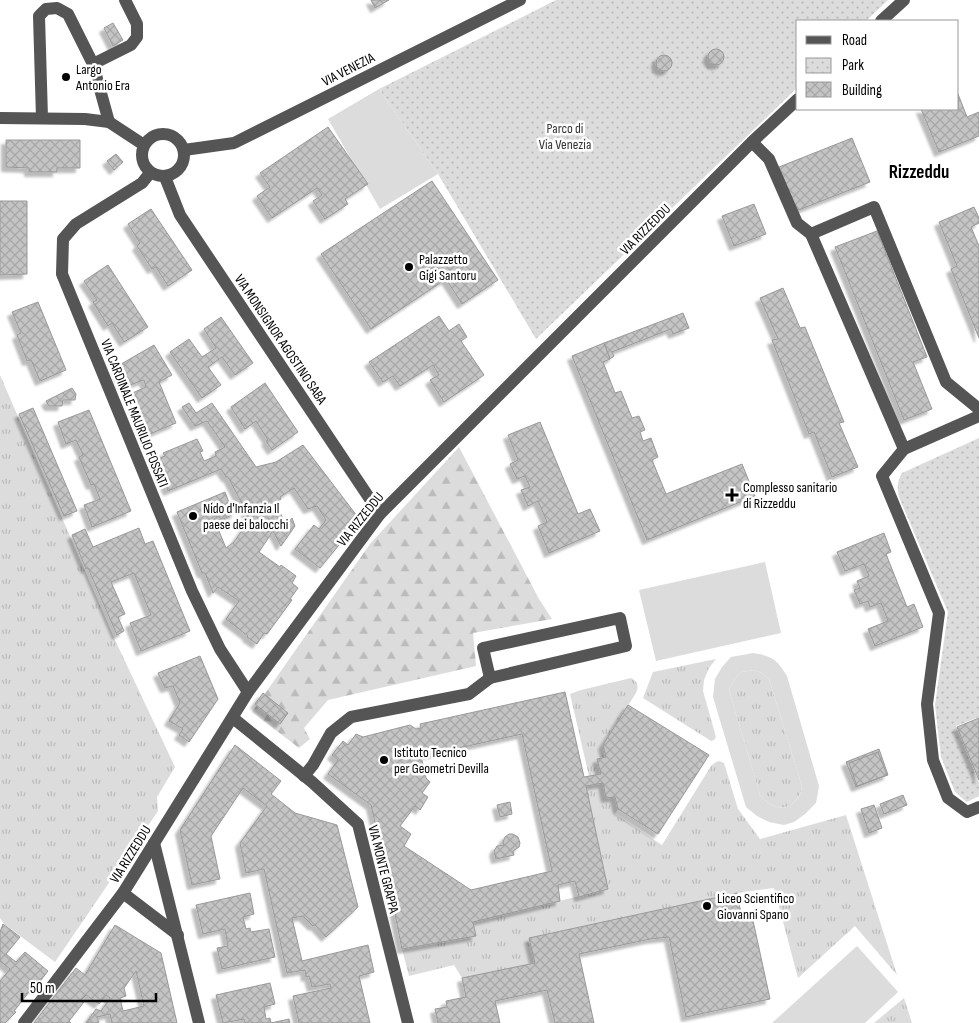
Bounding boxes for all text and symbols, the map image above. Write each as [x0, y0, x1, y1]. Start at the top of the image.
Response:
legend [796, 20, 959, 110]
text: Road [842, 31, 867, 50]
street label: VIA VENEZIA [319, 48, 378, 90]
text: Park [842, 56, 864, 75]
place label: Largo Antonio Era [75, 61, 130, 94]
marker: Largo Antonio Era [60, 71, 72, 83]
text: Building [842, 81, 882, 100]
park label: Parco di Via Venezia [539, 120, 591, 153]
district label: Rizzeddu [889, 161, 949, 184]
street label: VIA RIZZEDDU [616, 200, 674, 258]
place label: Palazzetto Gigi Santoru [419, 251, 476, 284]
marker: Palazzetto Gigi Santoru [403, 261, 415, 273]
street label: VIA MONSIGNOR AGOSTINO SABA [231, 271, 331, 408]
street label: VIA CARDINALE MAURILIO FOSSATI [97, 337, 172, 490]
place label: Complesso sanitario di Rizzeddu [743, 479, 838, 512]
marker: Complesso sanitario di Rizzeddu [725, 488, 739, 502]
street label: VIA RIZZEDDU [333, 489, 387, 550]
place label: Nido d'Infanzia Il paese dei balocchi [203, 500, 288, 533]
marker: Nido d'Infanzia Il paese dei balocchi [187, 510, 199, 522]
place label: Istituto Tecnico per Geometri Devilla [394, 744, 489, 777]
marker: Istituto Tecnico per Geometri Devilla [378, 754, 390, 766]
street label: VIA RIZZEDDU [106, 822, 155, 886]
street label: VIA MONTE GRAPPA [364, 823, 403, 916]
place label: Liceo Scientifico Giovanni Spano [717, 890, 794, 923]
marker: Liceo Scientifico Giovanni Spano [701, 900, 713, 912]
scale bar [22, 970, 156, 1002]
text: 50 m [30, 979, 55, 998]

